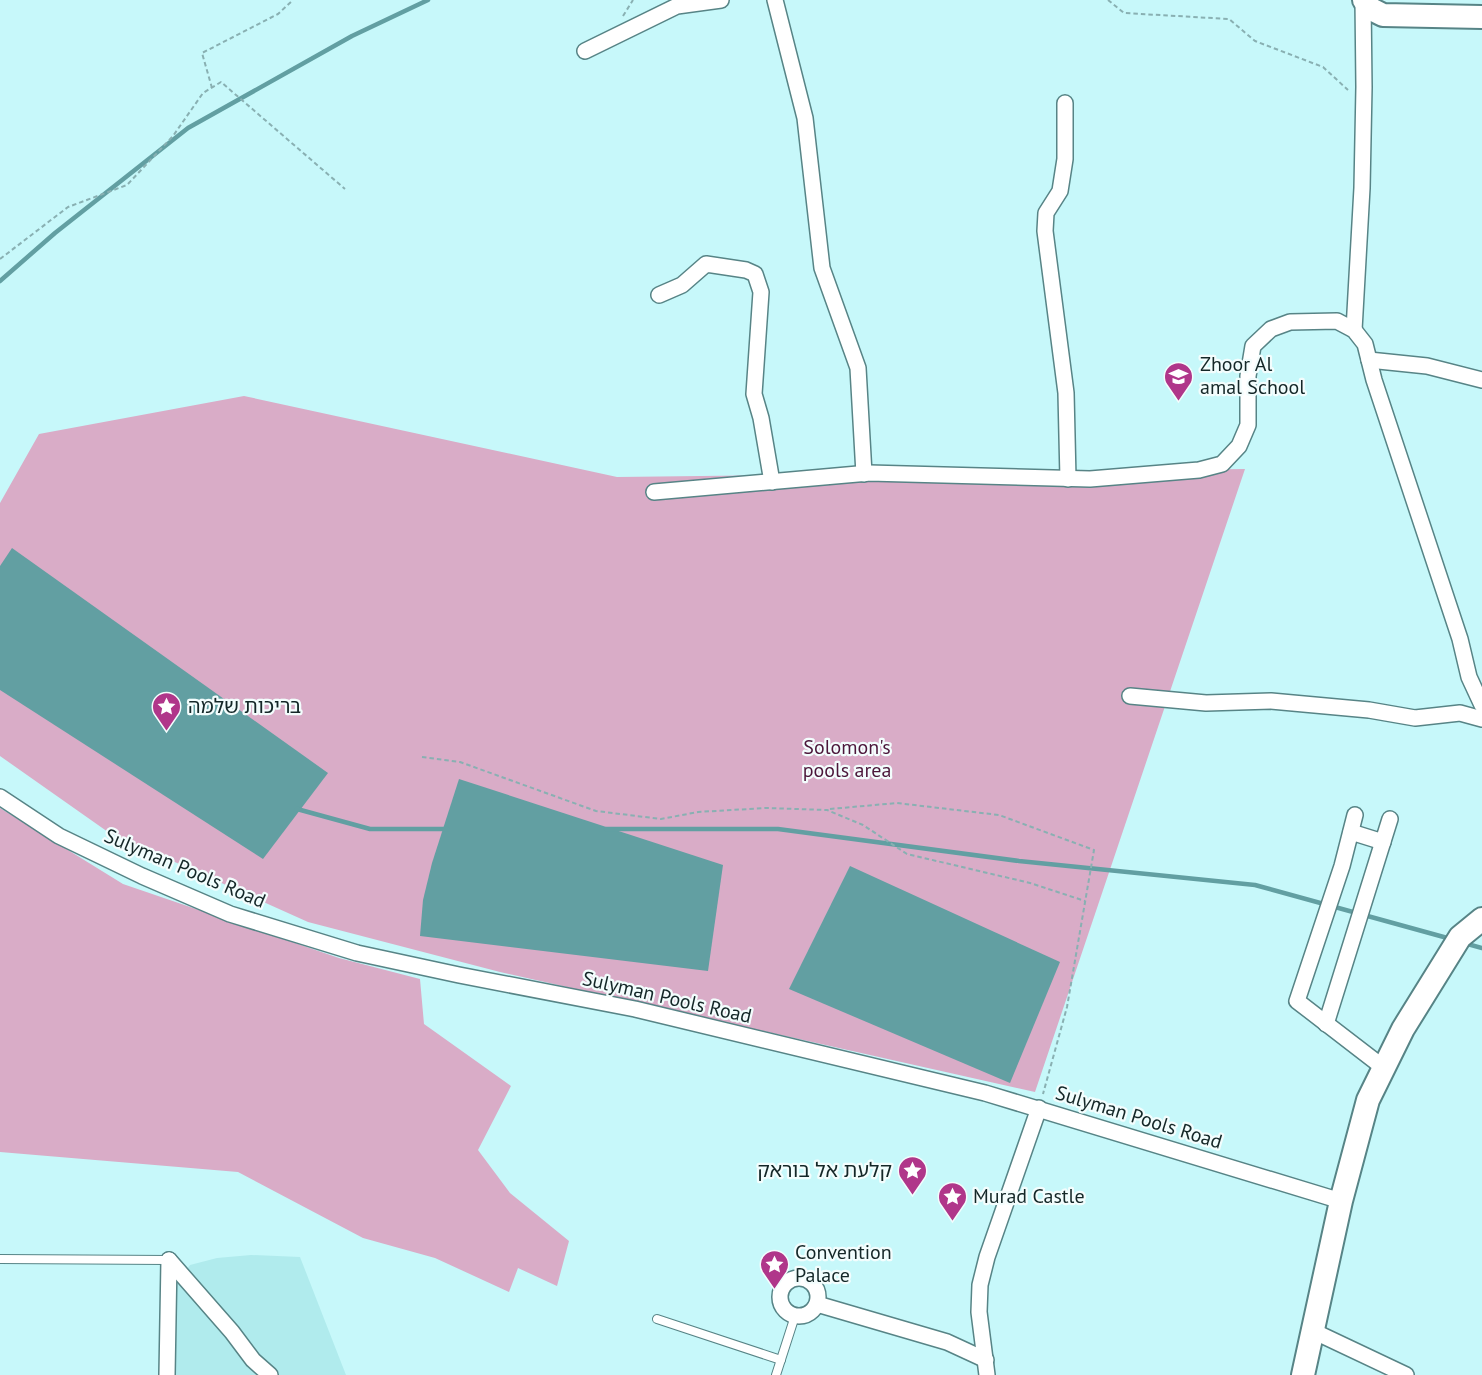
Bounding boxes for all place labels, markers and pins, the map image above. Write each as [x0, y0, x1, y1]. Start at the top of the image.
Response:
place label: Zhoor Al amal School [1200, 351, 1305, 400]
school or university icon: Zhoor Al amal School [1163, 360, 1195, 402]
place icon: בריכות שלמה [151, 690, 183, 732]
place label: בריכות שלמה [188, 693, 301, 719]
place icon: קלעת אל בוראק [897, 1154, 929, 1196]
place label: קלעת אל בוראק [757, 1157, 892, 1183]
place icon: Murad Castle [936, 1180, 968, 1222]
place label: Murad Castle [973, 1183, 1085, 1209]
place label: Convention Palace [795, 1239, 892, 1288]
place icon: Convention Palace [758, 1248, 790, 1290]

